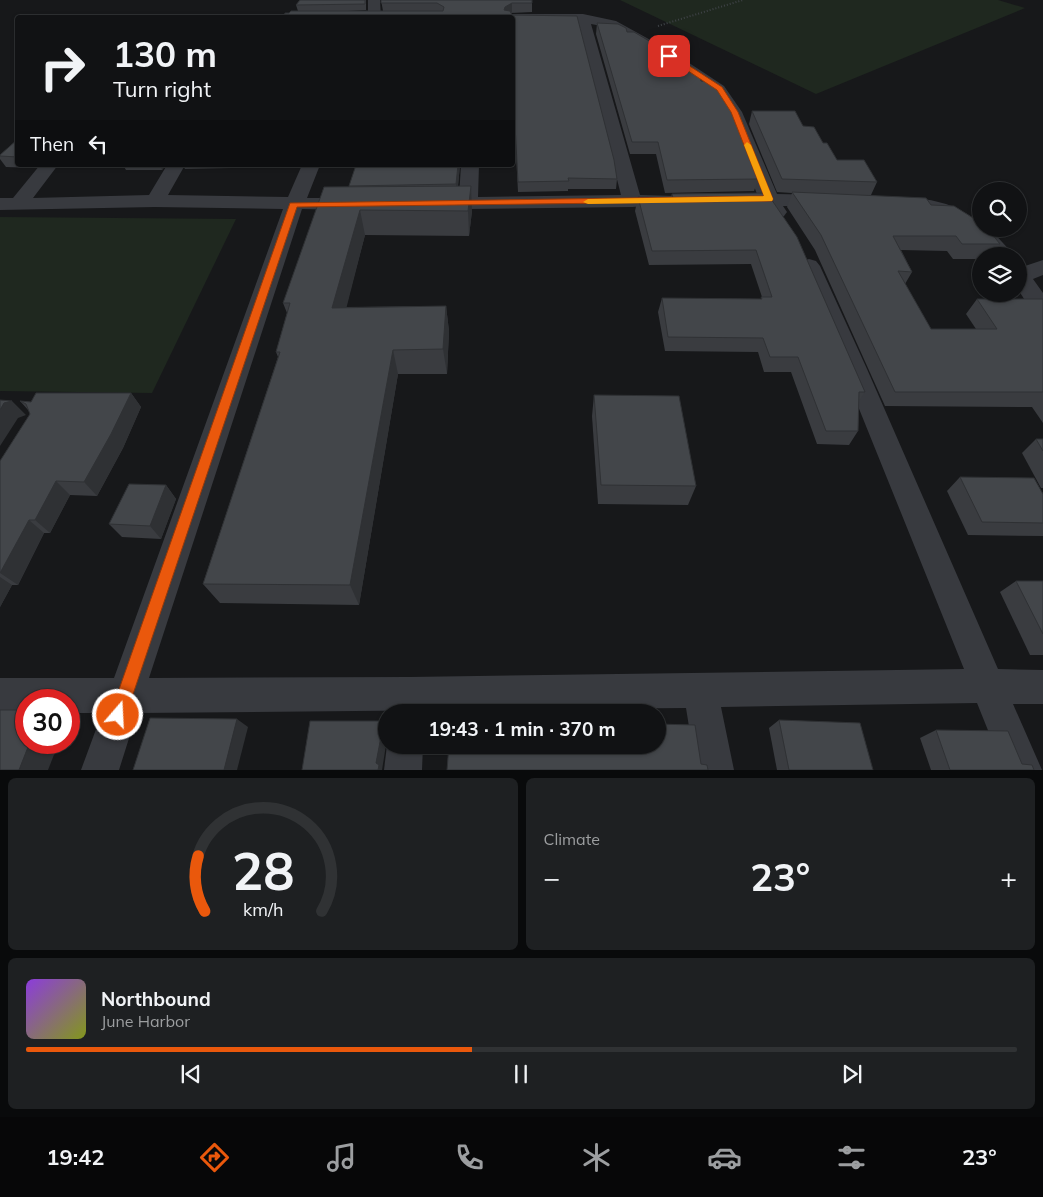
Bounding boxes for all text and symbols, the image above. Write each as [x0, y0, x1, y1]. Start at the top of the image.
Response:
text: 130 m [113, 32, 217, 76]
icon: right [30, 35, 95, 100]
pin [648, 35, 690, 77]
icon: arrive [655, 42, 683, 70]
text: Turn right [113, 75, 211, 103]
icon: left [84, 130, 112, 158]
text: Then [30, 132, 74, 156]
map controls [972, 182, 1027, 302]
button: search [972, 182, 1027, 237]
button: layers [972, 247, 1027, 302]
position arrow [91, 688, 143, 740]
speed limit sign: 30 [15, 689, 80, 754]
text: 19:43 · 1 min · 370 m [428, 717, 616, 741]
text: Climate [544, 829, 600, 849]
text: 28 [232, 838, 294, 903]
text: 23° [750, 853, 810, 901]
text: − [544, 860, 560, 895]
text: + [1000, 860, 1017, 895]
text: km/h [243, 898, 283, 920]
text: Northbound [101, 987, 211, 1011]
text: June Harbor [101, 1011, 190, 1031]
icon: previous [177, 1060, 205, 1088]
icon: pause [507, 1060, 535, 1088]
icon: next [838, 1060, 866, 1088]
icon: directions [197, 1140, 232, 1175]
icon: music [324, 1140, 359, 1175]
icon: phone [452, 1140, 487, 1175]
icon: climate [579, 1140, 614, 1175]
icon: car [707, 1140, 742, 1175]
icon: filters [834, 1140, 869, 1175]
text: 19:42 [46, 1143, 105, 1171]
text: 23° [962, 1143, 997, 1171]

